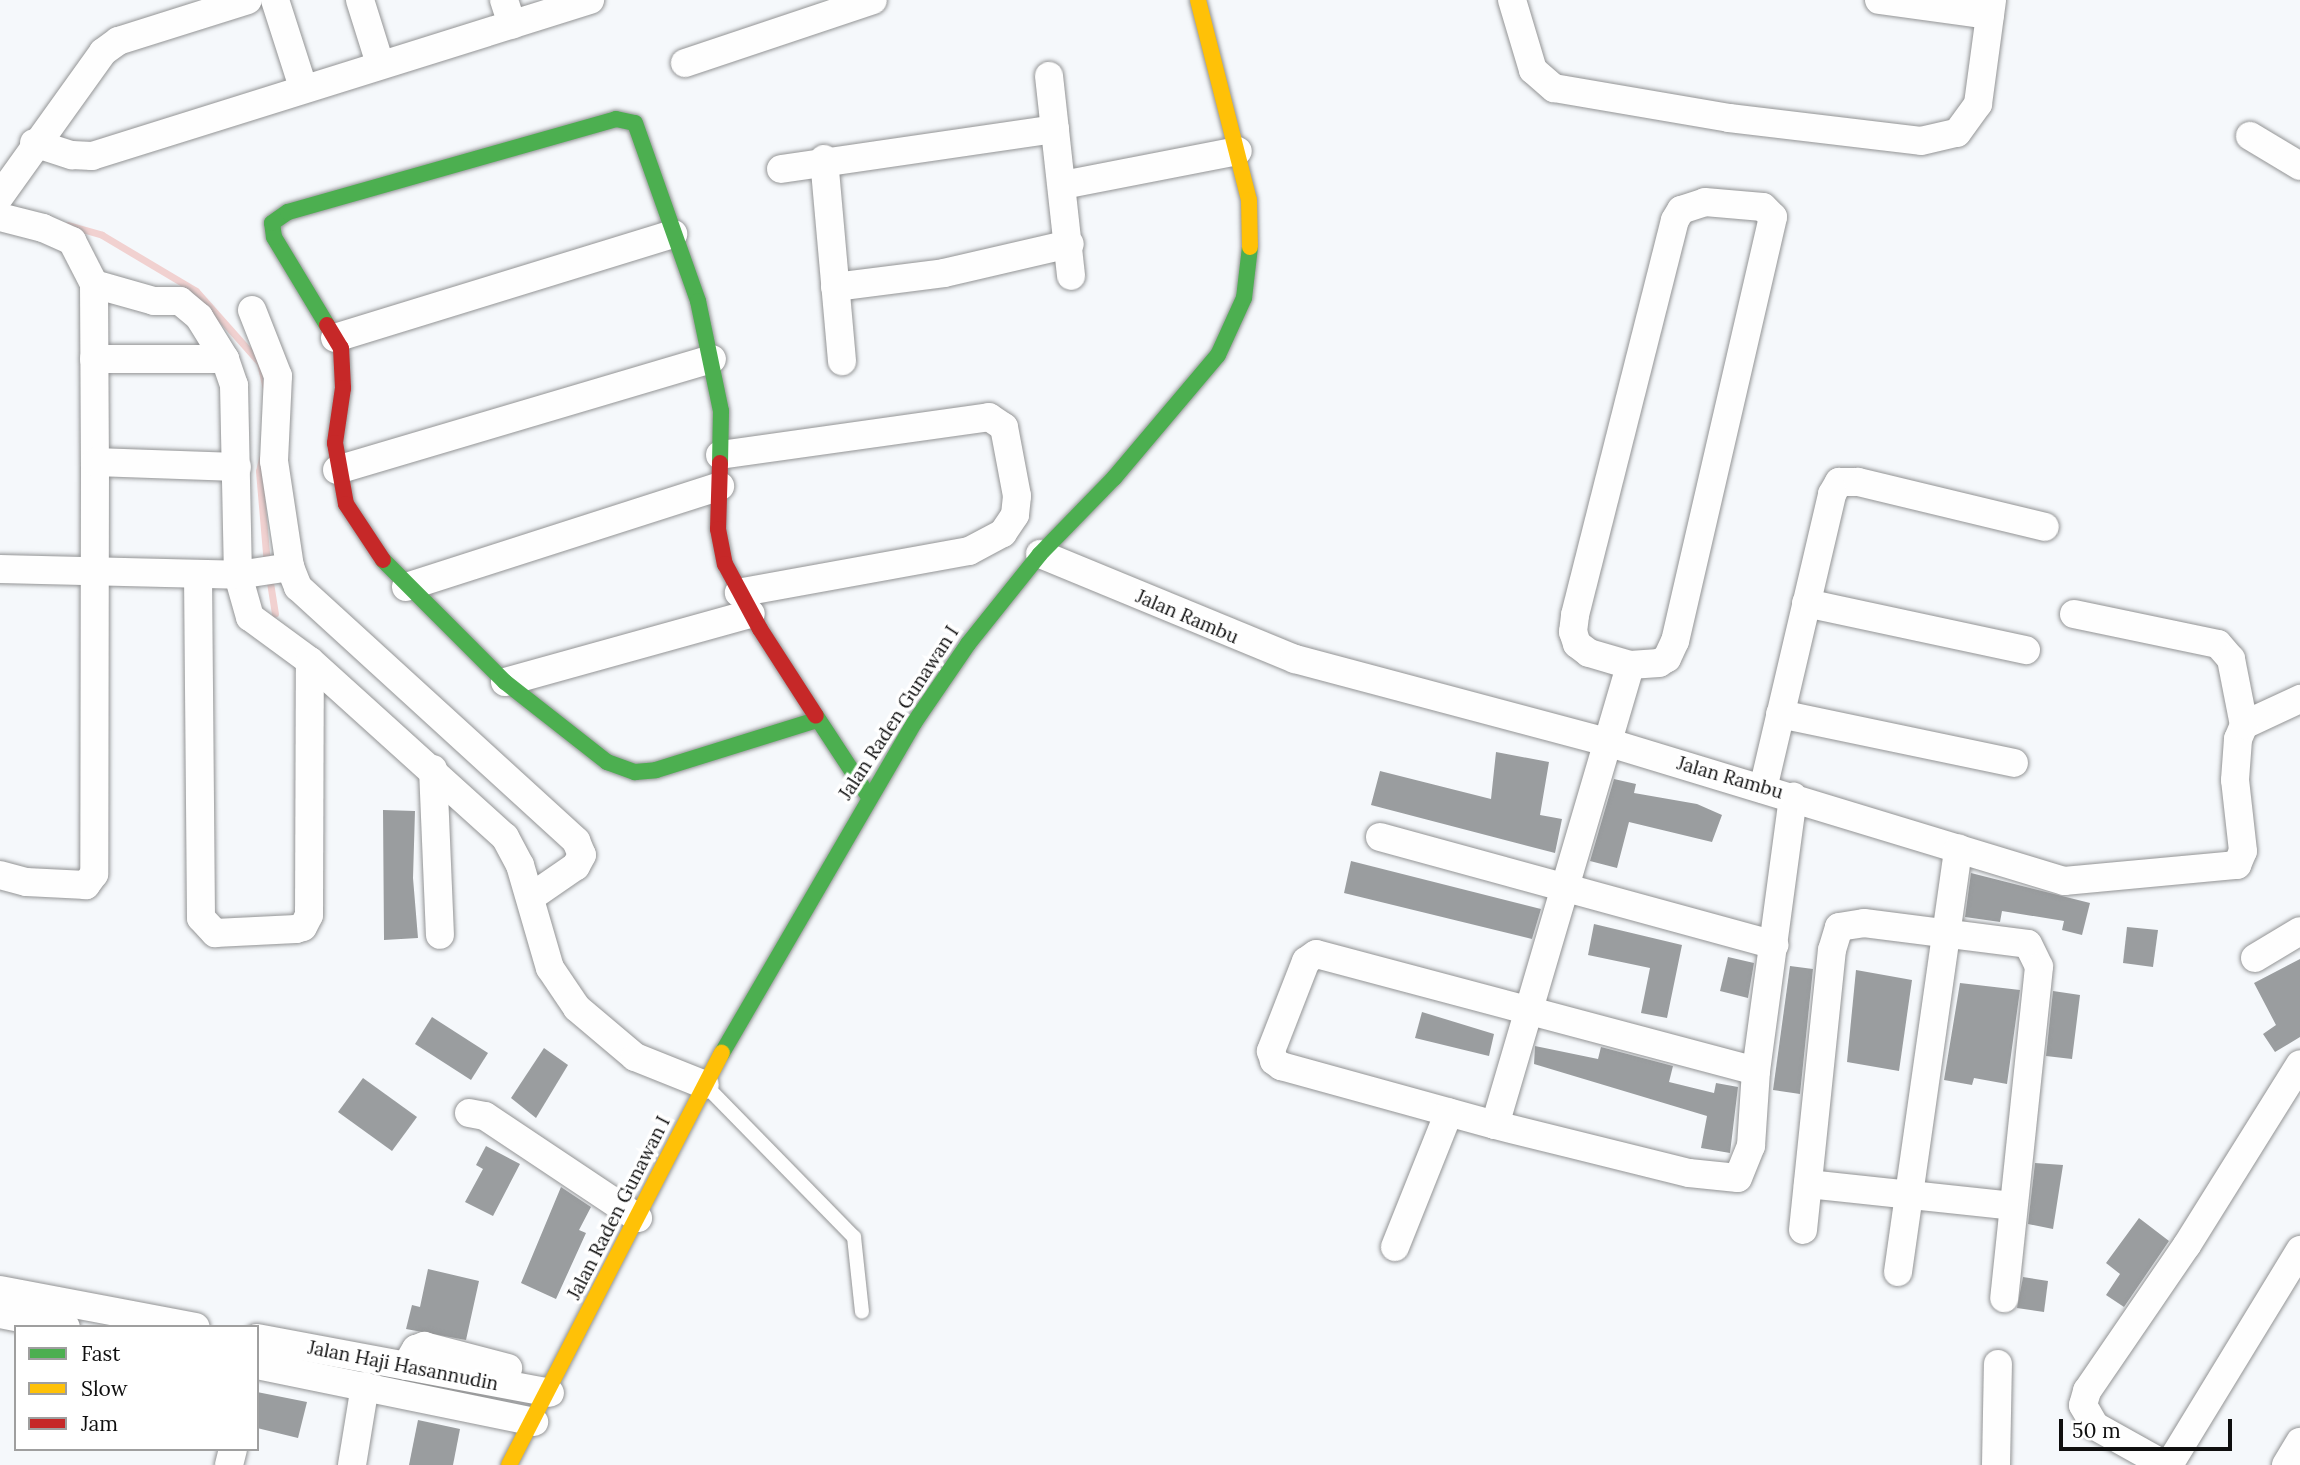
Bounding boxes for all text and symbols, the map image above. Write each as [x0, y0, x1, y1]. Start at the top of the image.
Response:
street label: Jalan Rambu [1132, 585, 1242, 649]
street label: Jalan Raden Gunawan I [834, 622, 964, 804]
street label: Jalan Rambu [1674, 752, 1786, 804]
street label: Jalan Raden Gunawan I [563, 1113, 675, 1303]
legend [14, 1325, 259, 1451]
street label: Jalan Haji Hasannudin [306, 1336, 500, 1396]
text: Fast [81, 1340, 120, 1367]
text: Slow [81, 1375, 128, 1402]
scale bar [2062, 1406, 2235, 1450]
text: Jam [81, 1410, 118, 1437]
text: 50 m [2072, 1417, 2121, 1444]

